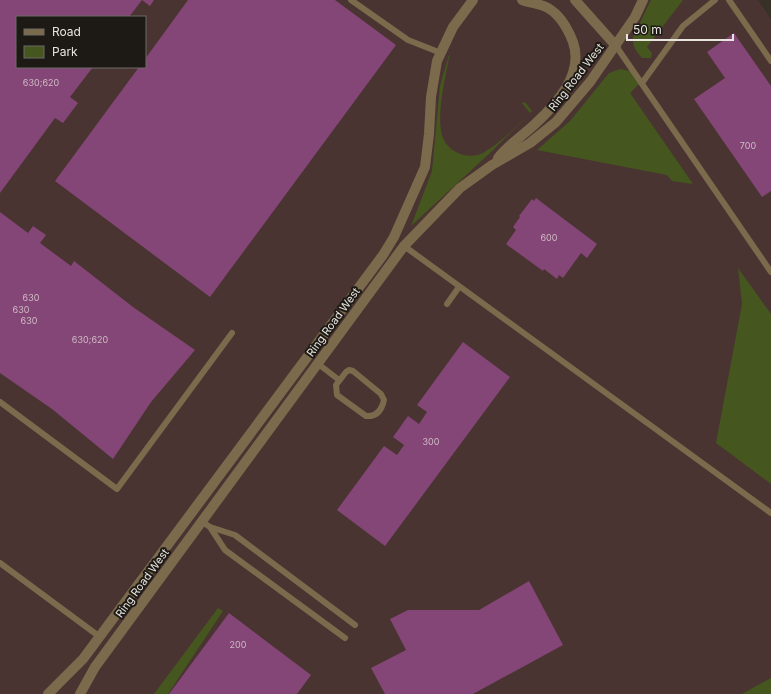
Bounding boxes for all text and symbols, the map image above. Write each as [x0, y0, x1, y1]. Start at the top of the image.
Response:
legend [16, 16, 146, 68]
scale bar [627, 16, 733, 42]
text: 50 m [633, 22, 662, 37]
text: Road [52, 24, 81, 39]
street label: Ring Road West [545, 40, 607, 114]
text: Park [52, 44, 78, 59]
house number: 630;620 [23, 77, 59, 88]
house number: 700 [740, 140, 756, 151]
house number: 600 [541, 232, 558, 243]
street label: Ring Road West [303, 284, 363, 359]
house number: 630 [23, 292, 40, 303]
house number: 630 [13, 304, 30, 315]
house number: 630 [21, 315, 38, 326]
house number: 630;620 [72, 334, 108, 345]
house number: 300 [423, 436, 440, 447]
street label: Ring Road West [112, 545, 172, 620]
house number: 200 [230, 639, 247, 650]

